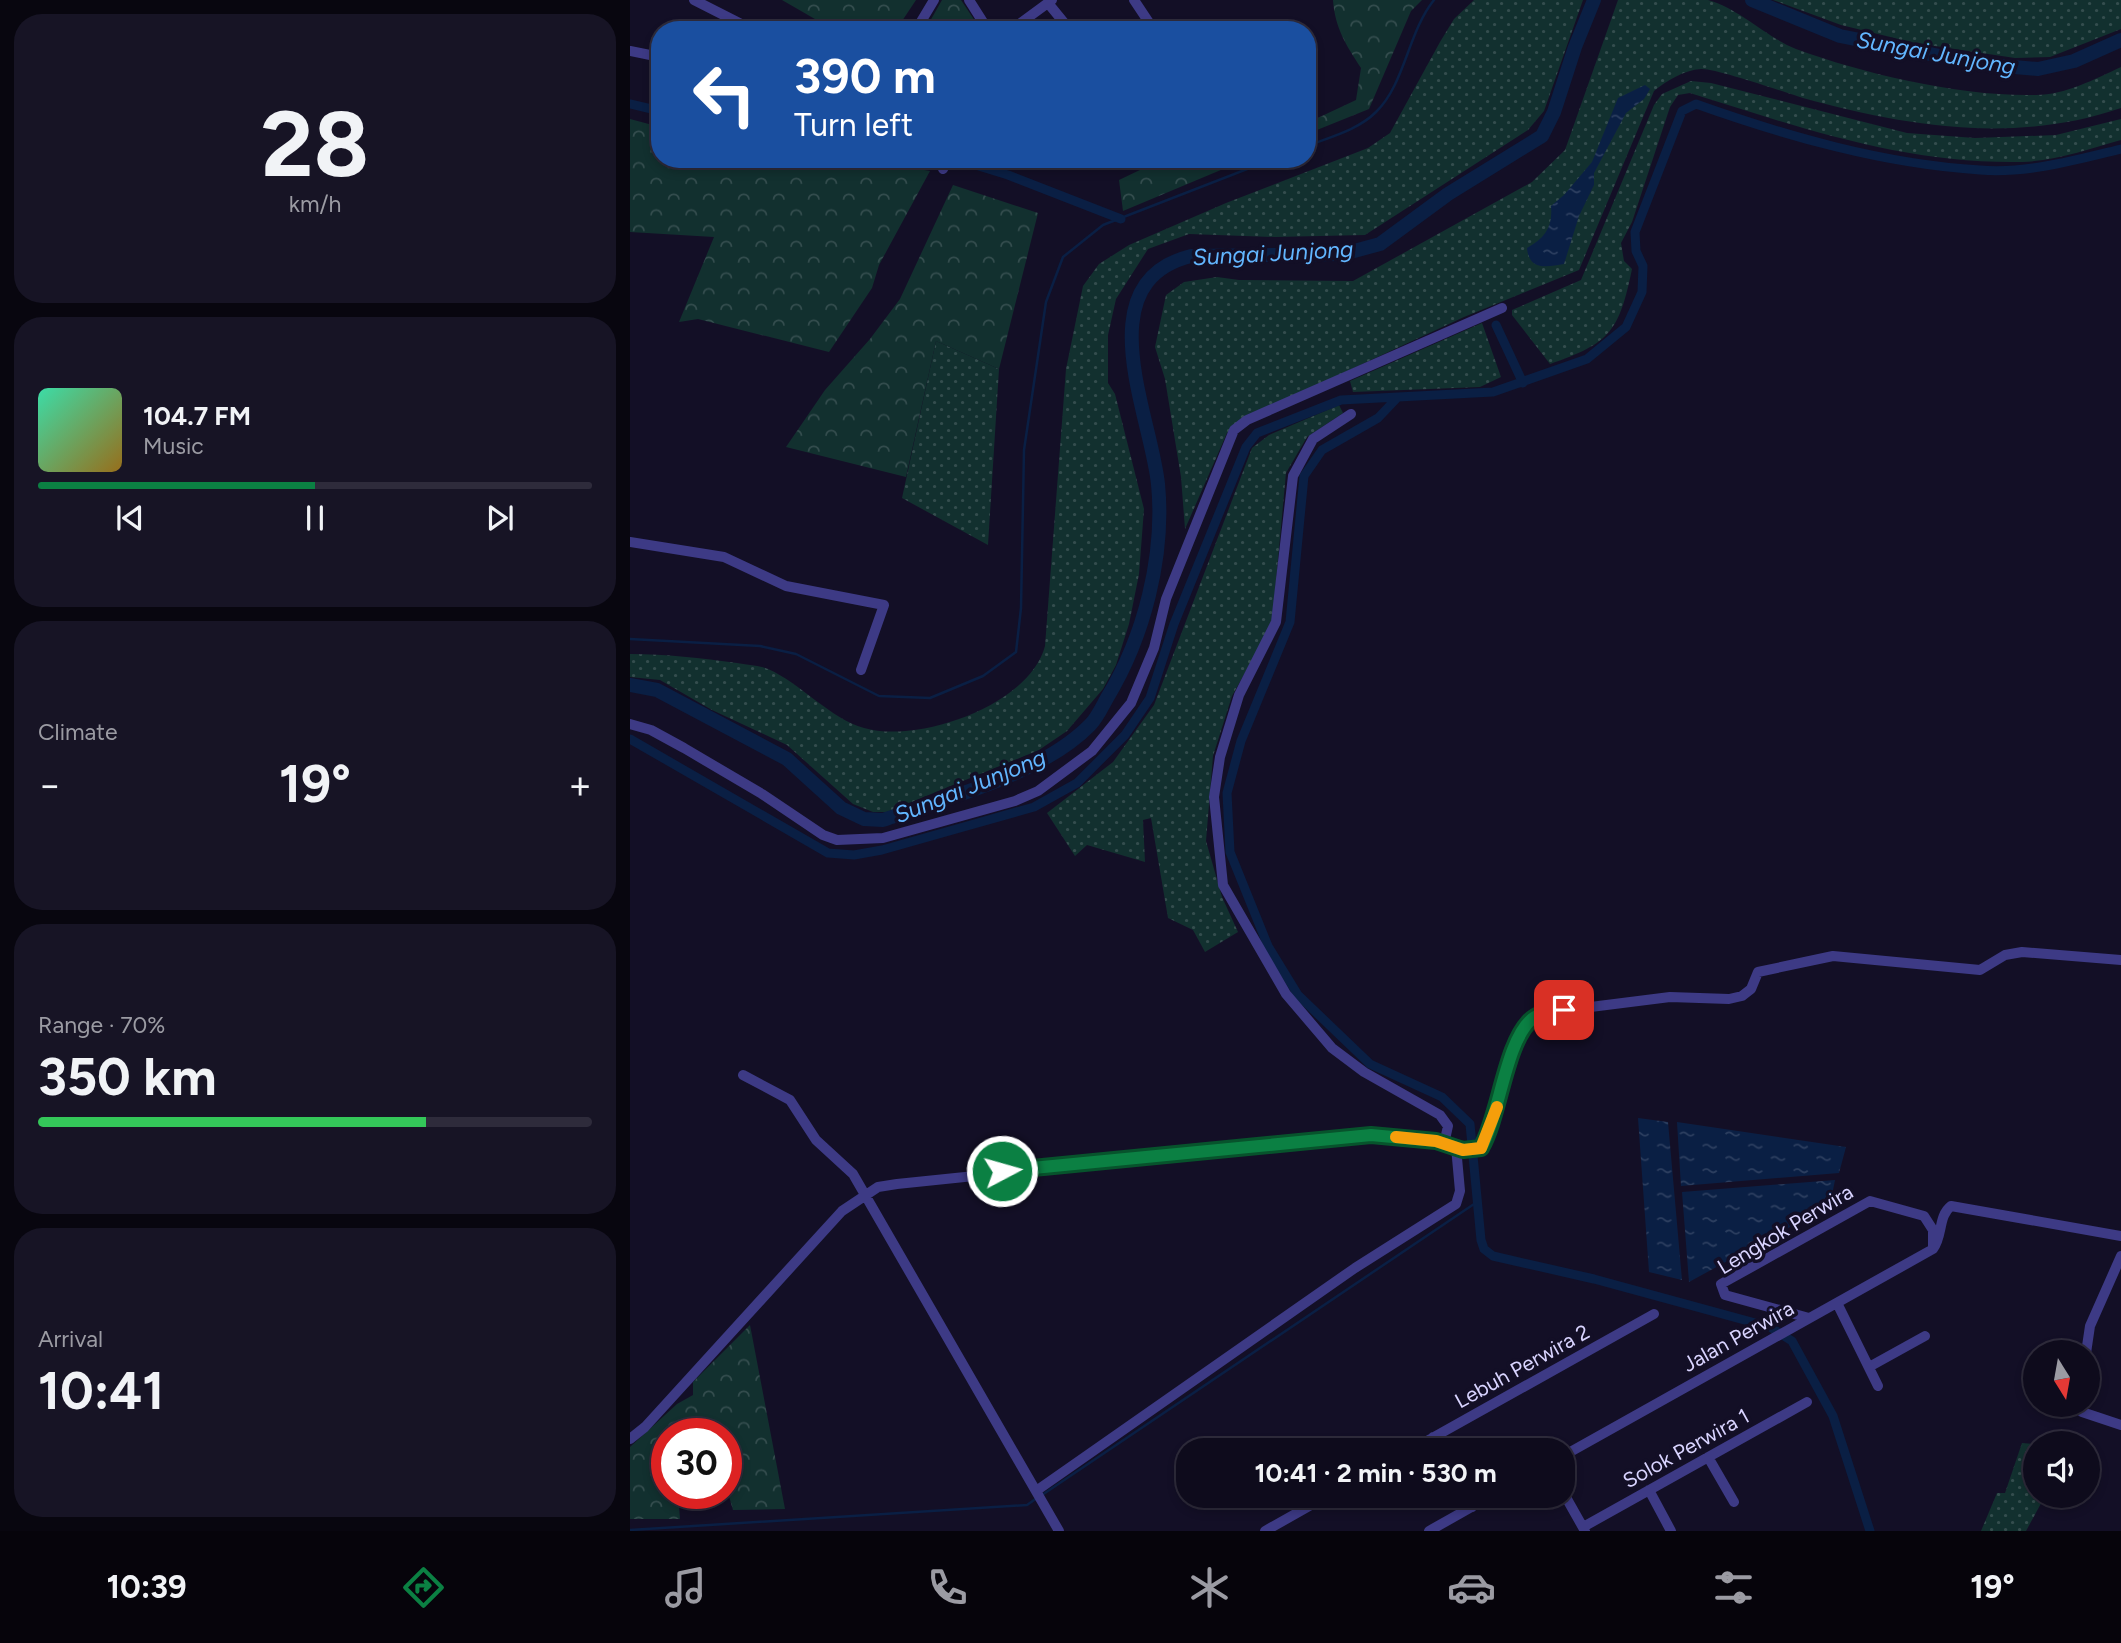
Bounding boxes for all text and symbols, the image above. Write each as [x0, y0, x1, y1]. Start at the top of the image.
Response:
water label: Sungai Junjong [1854, 25, 2018, 81]
text: 390 m [794, 46, 936, 105]
icon: left [679, 49, 770, 140]
text: 28 [261, 90, 369, 199]
text: Turn left [794, 106, 913, 144]
text: km/h [289, 190, 341, 218]
water label: Sungai Junjong [1192, 235, 1354, 271]
text: 104.7 FM [143, 400, 251, 432]
text: Music [143, 432, 204, 460]
icon: previous [111, 499, 149, 537]
icon: pause [296, 499, 334, 537]
icon: next [481, 499, 519, 537]
text: Climate [38, 718, 117, 746]
water label: Sungai Junjong [890, 743, 1050, 829]
text: 19° [279, 753, 351, 815]
text: − [38, 762, 62, 808]
text: + [568, 762, 592, 808]
pin [1534, 980, 1594, 1040]
icon: arrive [1545, 991, 1583, 1029]
text: Range · 70% [38, 1011, 165, 1039]
text: 350 km [38, 1046, 217, 1108]
position arrow [965, 1134, 1039, 1208]
street label: Lengkok Perwira [1713, 1179, 1857, 1279]
street label: Jalan Perwira [1678, 1295, 1798, 1377]
street label: Lebuh Perwira 2 [1450, 1319, 1594, 1413]
text: Arrival [38, 1325, 103, 1353]
north arrow [2023, 1340, 2100, 1418]
map controls [2023, 1340, 2100, 1508]
text: 10:41 [38, 1360, 164, 1422]
street label: Solok Perwira 1 [1618, 1403, 1754, 1493]
speed limit sign: 30 [651, 1418, 742, 1509]
button: sound [2023, 1431, 2100, 1508]
text: 10:41 · 2 min · 530 m [1254, 1457, 1497, 1489]
icon: directions [399, 1563, 448, 1612]
icon: music [661, 1563, 710, 1612]
icon: phone [923, 1563, 972, 1612]
icon: climate [1185, 1563, 1234, 1612]
icon: car [1447, 1563, 1496, 1612]
icon: filters [1709, 1563, 1758, 1612]
text: 10:39 [106, 1568, 187, 1606]
text: 19° [1970, 1568, 2015, 1606]

